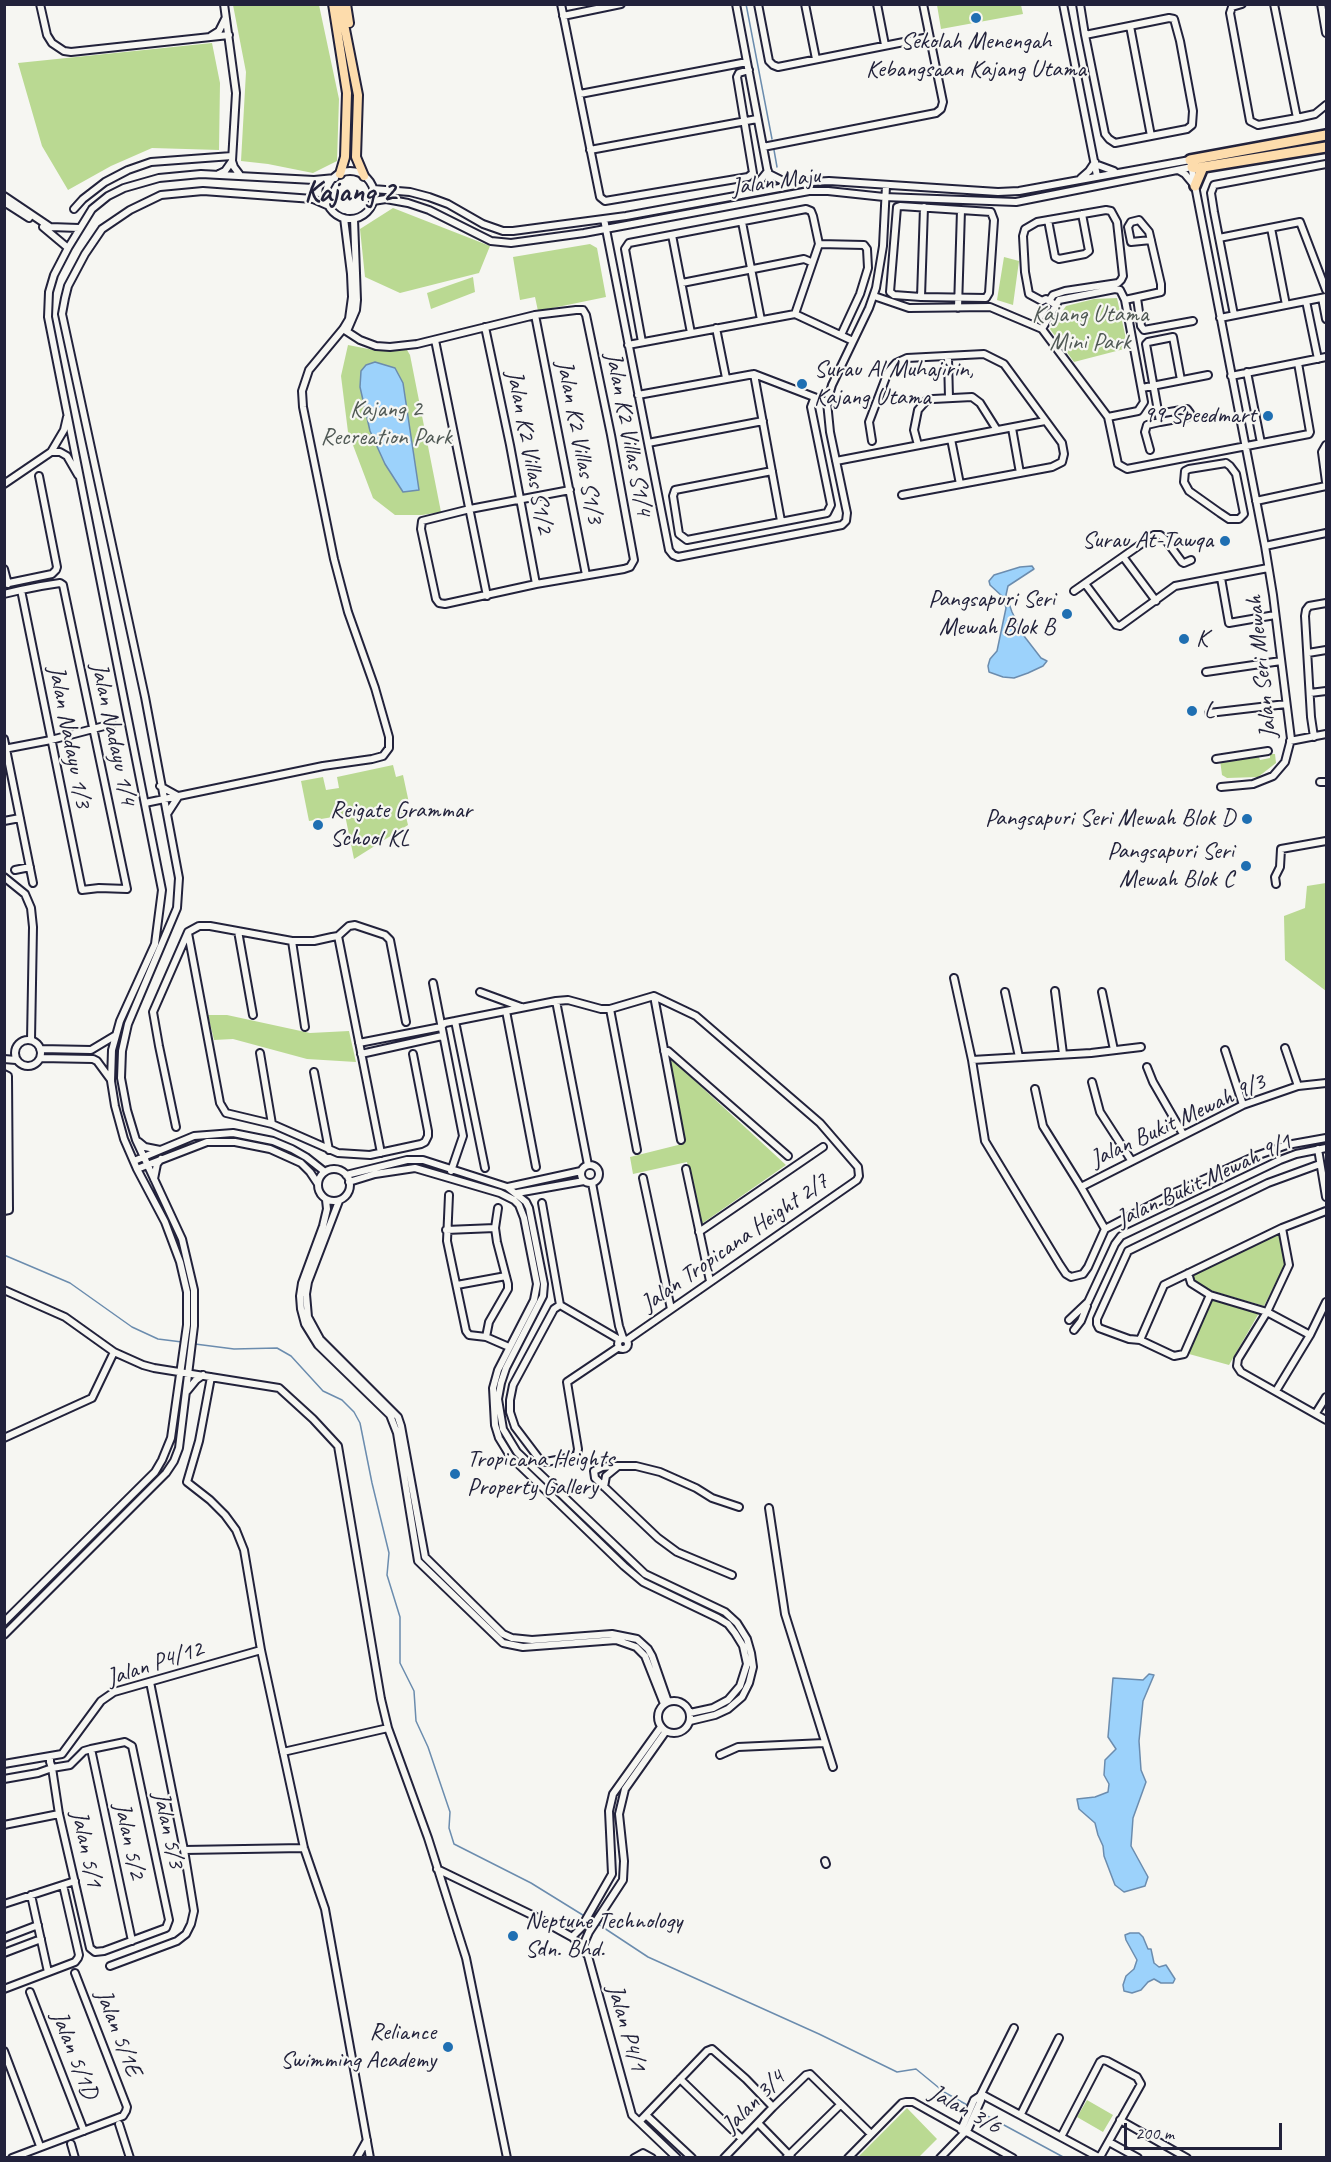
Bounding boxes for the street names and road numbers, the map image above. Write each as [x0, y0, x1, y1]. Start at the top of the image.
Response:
street label: Jalan Maju [730, 162, 822, 202]
street label: Jalan K2 Villas S1/4 [598, 350, 658, 518]
street label: Jalan K2 Villas S1/3 [549, 358, 609, 526]
street label: Jalan K2 Villas S1/2 [499, 368, 559, 536]
street label: Jalan Seri Mewah [1240, 594, 1284, 740]
street label: Jalan Nadayu 1/4 [84, 660, 142, 808]
street label: Jalan Nadayu 1/3 [41, 663, 97, 811]
street label: Jalan Bukit Mewah 9/3 [1086, 1068, 1270, 1174]
street label: Jalan Bukit Mewah 9/1 [1112, 1128, 1296, 1234]
street label: Jalan Tropicana Height 2/7 [636, 1168, 834, 1318]
street label: Jalan P4/12 [103, 1635, 207, 1693]
street label: Jalan 5/3 [146, 1789, 190, 1871]
street label: Jalan 5/2 [107, 1800, 151, 1882]
street label: Jalan 5/1 [64, 1808, 108, 1890]
street label: Jalan P4/1 [600, 1981, 652, 2075]
street label: Jalan 5/1E [88, 1986, 148, 2080]
street label: Jalan 5/1D [44, 2007, 104, 2103]
street label: Jalan 3/4 [716, 2064, 792, 2140]
street label: Jalan 3/6 [924, 2079, 1006, 2141]

